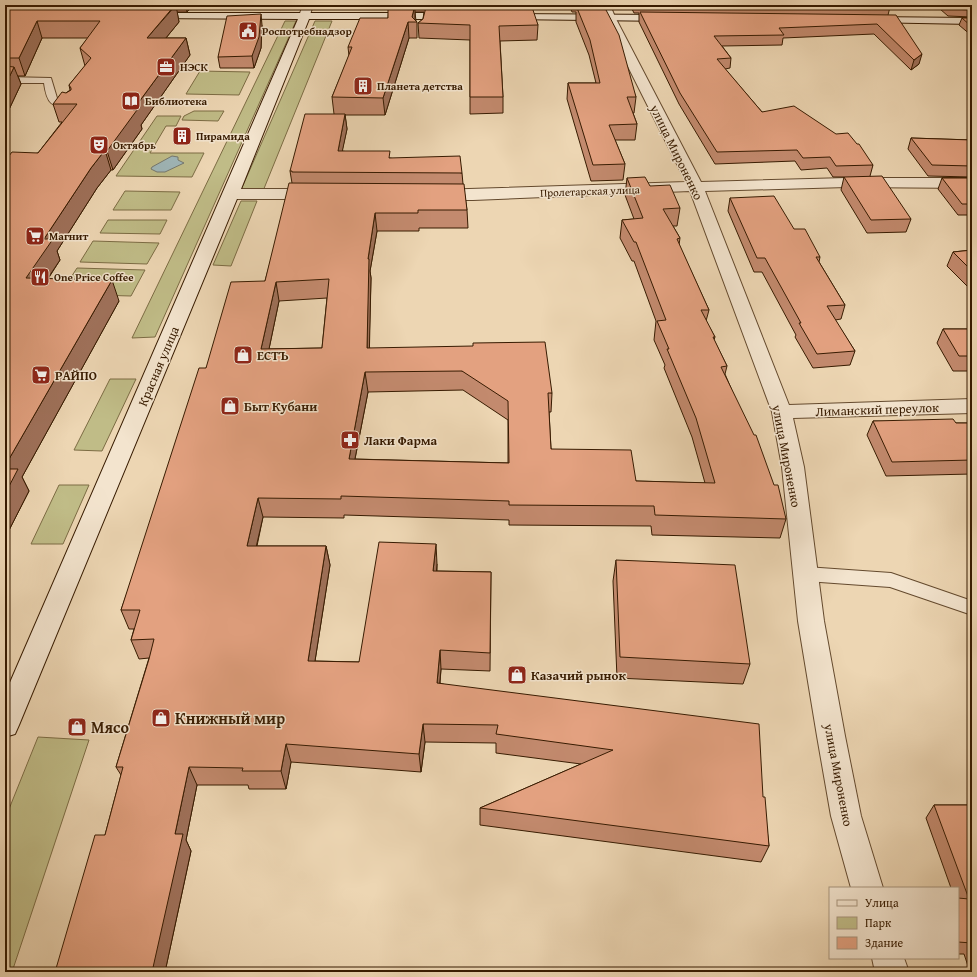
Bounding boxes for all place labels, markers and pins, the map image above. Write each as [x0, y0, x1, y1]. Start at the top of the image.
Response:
public building icon: Роспотребнадзор [237, 20, 259, 42]
place label: Роспотребнадзор [262, 23, 352, 39]
office icon: НЭСК [155, 56, 177, 78]
place label: НЭСК [180, 59, 209, 75]
building icon: Планета детства [352, 75, 374, 97]
place label: Планета детства [377, 78, 463, 94]
library icon: Библиотека [120, 90, 142, 112]
place label: Библиотека [145, 93, 207, 109]
building icon: Пирамида [171, 125, 193, 147]
place label: Пирамида [196, 128, 250, 144]
theatre icon: Октябрь [88, 134, 110, 156]
place label: Октябрь [113, 137, 156, 153]
supermarket icon: Магнит [24, 225, 46, 247]
place label: Магнит [49, 228, 88, 244]
restaurant icon: One Price Coffee [29, 266, 51, 288]
place label: One Price Coffee [54, 269, 134, 285]
shop icon: ЕСТЪ [232, 344, 254, 366]
place label: ЕСТЪ [257, 346, 289, 365]
supermarket icon: РАЙПО [30, 364, 52, 386]
place label: РАЙПО [55, 366, 97, 385]
shop icon: Быт Кубани [219, 395, 241, 417]
place label: Быт Кубани [244, 397, 317, 416]
pharmacy icon: Лаки Фарма [339, 429, 361, 451]
place label: Лаки Фарма [364, 431, 438, 450]
shop icon: Казачий рынок [506, 664, 528, 686]
place label: Казачий рынок [531, 666, 626, 685]
place label: Книжный мир [175, 706, 285, 730]
shop icon: Книжный мир [150, 707, 172, 729]
place label: Мясо [91, 715, 129, 739]
shop icon: Мясо [66, 716, 88, 738]

